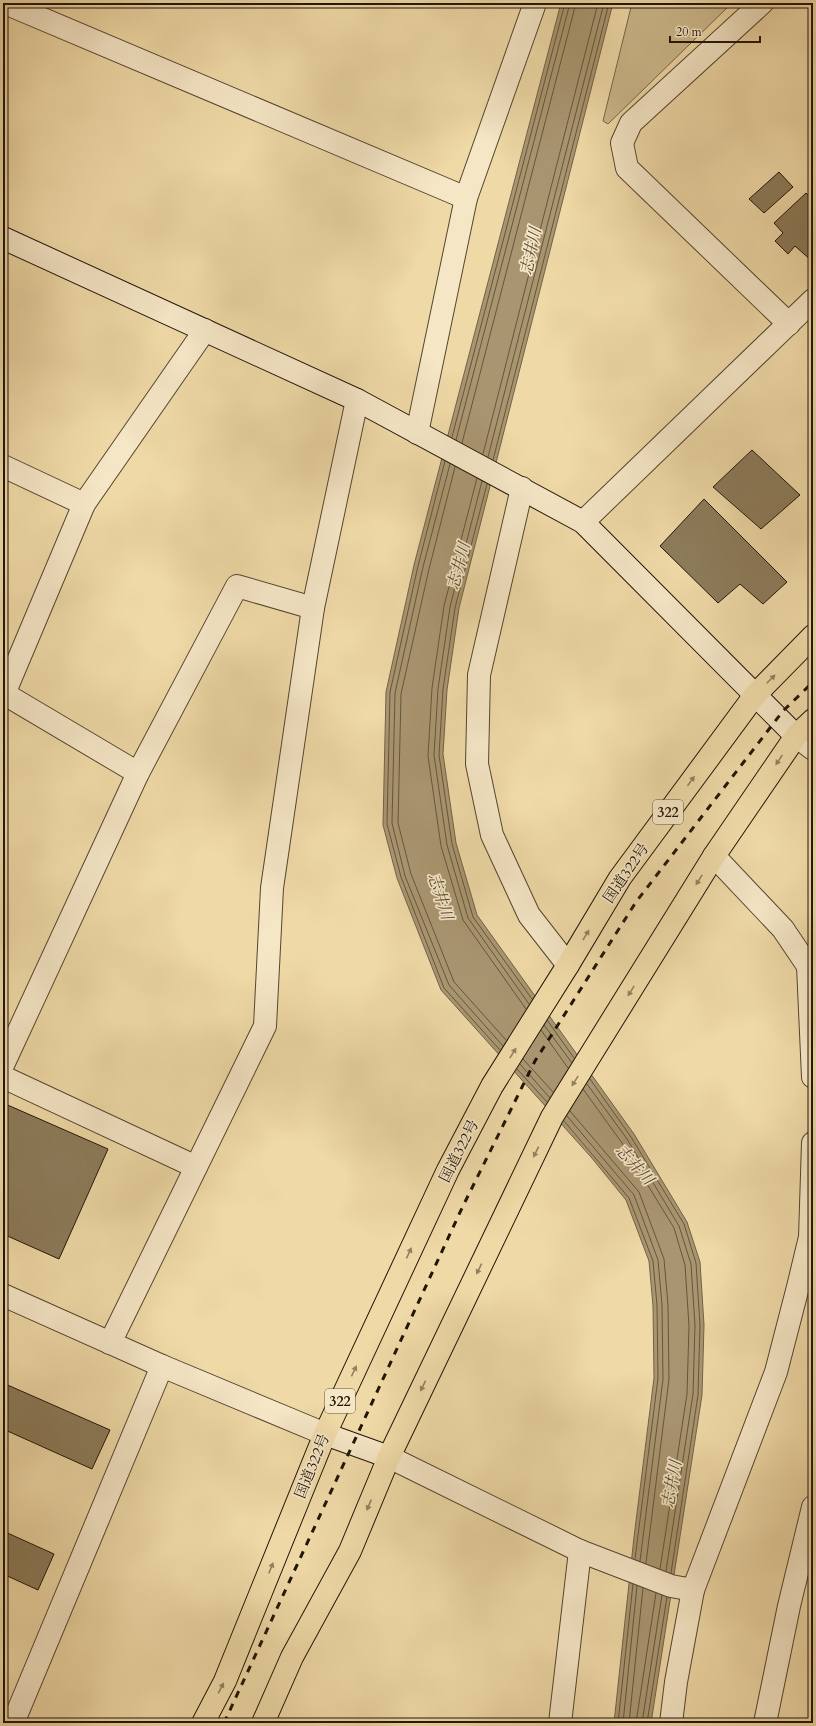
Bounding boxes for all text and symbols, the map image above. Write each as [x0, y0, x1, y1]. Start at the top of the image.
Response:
scale bar [670, 18, 760, 44]
text: 20 m [676, 24, 703, 40]
water label: 志井川 [515, 223, 547, 277]
water label: 志井川 [442, 538, 476, 592]
one-way arrow [766, 674, 776, 684]
one-way arrow [775, 755, 783, 766]
one-way arrow [687, 776, 695, 787]
road number: 322 [653, 800, 683, 824]
street label: 国道322号 [599, 839, 653, 907]
water label: 志井川 [422, 870, 459, 924]
one-way arrow [695, 875, 703, 885]
one-way arrow [583, 929, 590, 941]
one-way arrow [627, 985, 634, 996]
one-way arrow [509, 1048, 517, 1058]
one-way arrow [571, 1075, 579, 1086]
street label: 国道322号 [435, 1116, 483, 1186]
water label: 志井川 [610, 1139, 660, 1191]
one-way arrow [532, 1146, 539, 1158]
one-way arrow [406, 1248, 412, 1259]
one-way arrow [476, 1264, 482, 1275]
one-way arrow [351, 1365, 357, 1377]
one-way arrow [420, 1381, 426, 1392]
road number: 322 [325, 1389, 355, 1413]
street label: 国道322号 [290, 1431, 334, 1501]
water label: 志井川 [657, 1457, 687, 1510]
one-way arrow [366, 1499, 372, 1510]
one-way arrow [268, 1562, 274, 1574]
one-way arrow [218, 1683, 224, 1694]

